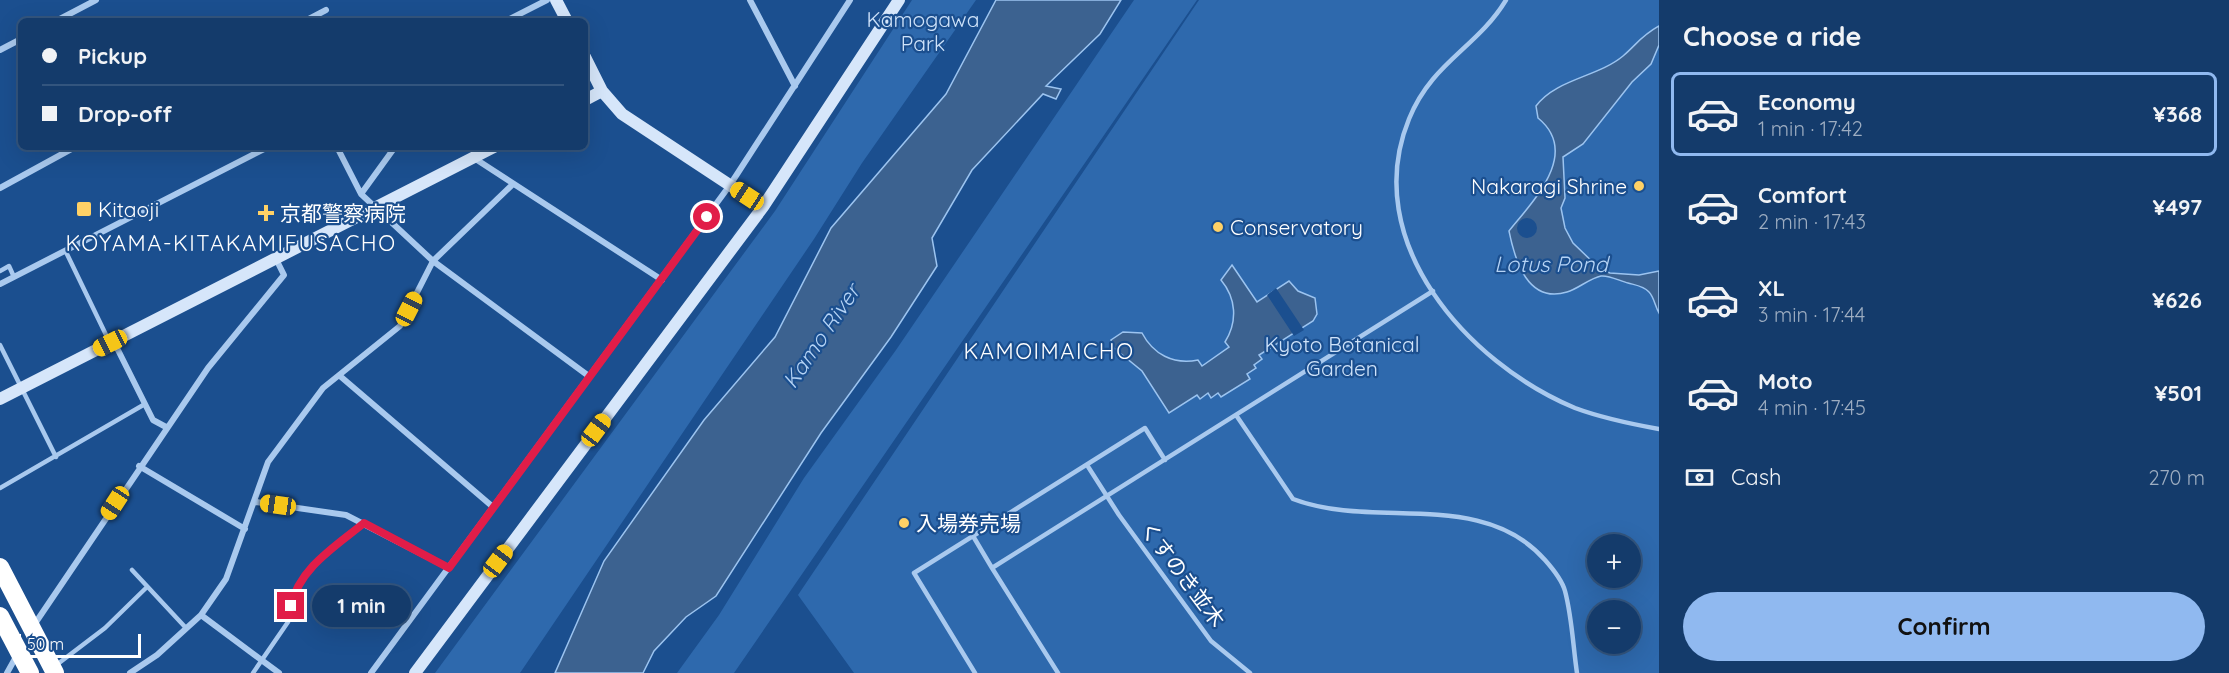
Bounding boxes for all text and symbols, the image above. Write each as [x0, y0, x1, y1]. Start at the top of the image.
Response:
park label: Kamogawa Park [867, 6, 979, 56]
text: Choose a ride [1683, 19, 1861, 53]
text: Pickup [78, 42, 147, 70]
icon: car [1686, 87, 1740, 141]
text: Economy [1758, 88, 1856, 116]
text: Drop-off [78, 100, 172, 128]
text: ¥368 [2153, 100, 2202, 128]
text: 1 min · 17:42 [1758, 116, 1863, 141]
place label: Nakaragi Shrine [1471, 173, 1627, 199]
car [727, 179, 767, 213]
marker: Nakaragi Shrine [1632, 179, 1646, 193]
icon: car [1686, 180, 1740, 234]
text: Comfort [1758, 181, 1847, 209]
text: ¥497 [2152, 193, 2202, 221]
place label: Kitaoji [98, 196, 159, 222]
marker: Kitaoji [75, 200, 93, 218]
place label: 京都警察病院 [280, 200, 406, 226]
route start [693, 203, 720, 230]
marker: 京都警察病院 [257, 204, 275, 222]
text: 2 min · 17:43 [1758, 209, 1866, 234]
place label: Conservatory [1230, 214, 1363, 240]
marker: Conservatory [1211, 220, 1225, 234]
district label: KOYAMA-KITAKAMIFUSACHO [65, 229, 397, 257]
water label: Lotus Pond [1494, 250, 1610, 278]
icon: car [1686, 273, 1740, 327]
text: XL [1758, 274, 1785, 302]
water label: Kamo River [776, 277, 867, 393]
text: ¥626 [2152, 286, 2202, 314]
car [393, 289, 425, 329]
text: 3 min · 17:44 [1758, 302, 1865, 327]
car [90, 327, 130, 359]
park label: Kyoto Botanical Garden [1265, 331, 1419, 381]
district label: KAMOIMAICHO [963, 337, 1135, 365]
icon: car [1686, 366, 1740, 420]
text: Moto [1758, 367, 1812, 395]
text: ¥501 [2154, 379, 2202, 407]
text: 4 min · 17:45 [1758, 395, 1866, 420]
car [578, 410, 614, 450]
icon: cash [1683, 461, 1716, 494]
text: Cash [1731, 463, 1782, 491]
text: 270 m [2148, 465, 2205, 490]
car [98, 483, 132, 523]
car [259, 494, 297, 516]
place label: 入場券売場 [916, 510, 1021, 536]
marker: 入場券売場 [897, 516, 911, 530]
street label: くすのき並木 [1135, 516, 1231, 632]
map controls [1587, 534, 1641, 654]
button: + [1587, 534, 1641, 588]
car [480, 541, 516, 581]
callout: 1 min [312, 585, 411, 627]
route end [277, 592, 304, 619]
button: Confirm [1683, 592, 2205, 661]
text: 1 min [337, 593, 386, 618]
button: − [1587, 600, 1641, 654]
scale bar [18, 631, 141, 658]
text: 50 m [27, 634, 64, 654]

